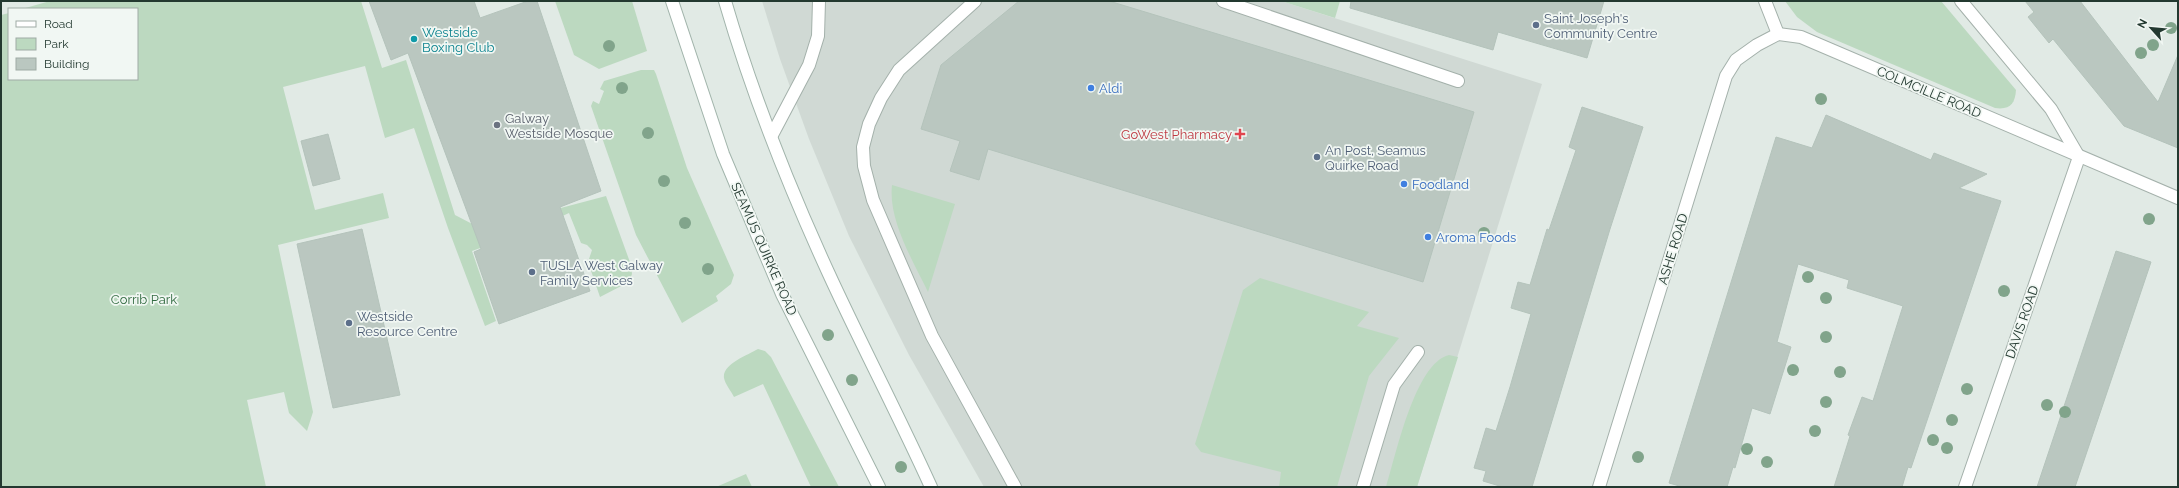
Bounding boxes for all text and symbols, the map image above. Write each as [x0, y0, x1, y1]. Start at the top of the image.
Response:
legend [8, 8, 138, 80]
north arrow [2131, 8, 2171, 48]
place label: Saint Joseph's Community Centre [1544, 11, 1658, 41]
text: Road [44, 17, 73, 31]
text: N [2135, 17, 2150, 30]
marker: Saint Joseph's Community Centre [1531, 20, 1541, 30]
place label: Westside Boxing Club [422, 25, 495, 55]
marker: Westside Boxing Club [409, 34, 419, 44]
text: Park [44, 37, 69, 51]
text: Building [44, 57, 90, 71]
street label: COLMCILLE ROAD [1874, 63, 1984, 121]
place label: Aldi [1099, 81, 1122, 96]
marker: Aldi [1086, 83, 1096, 93]
place label: Galway Westside Mosque [505, 111, 613, 141]
marker: Galway Westside Mosque [492, 120, 502, 130]
place label: GoWest Pharmacy [1121, 127, 1232, 142]
marker: GoWest Pharmacy [1235, 129, 1245, 139]
place label: An Post, Seamus Quirke Road [1325, 143, 1426, 173]
marker: An Post, Seamus Quirke Road [1312, 152, 1322, 162]
place label: Foodland [1412, 177, 1469, 192]
marker: Foodland [1399, 179, 1409, 189]
street label: SEAMUS QUIRKE ROAD [728, 180, 800, 318]
street label: ASHE ROAD [1655, 212, 1691, 286]
place label: Aroma Foods [1436, 230, 1516, 245]
marker: Aroma Foods [1423, 232, 1433, 242]
place label: TUSLA West Galway Family Services [540, 258, 663, 288]
marker: TUSLA West Galway Family Services [527, 267, 537, 277]
street label: DAVIS ROAD [2002, 284, 2042, 360]
park label: Corrib Park [111, 292, 177, 307]
place label: Westside Resource Centre [357, 309, 458, 339]
marker: Westside Resource Centre [344, 318, 354, 328]

